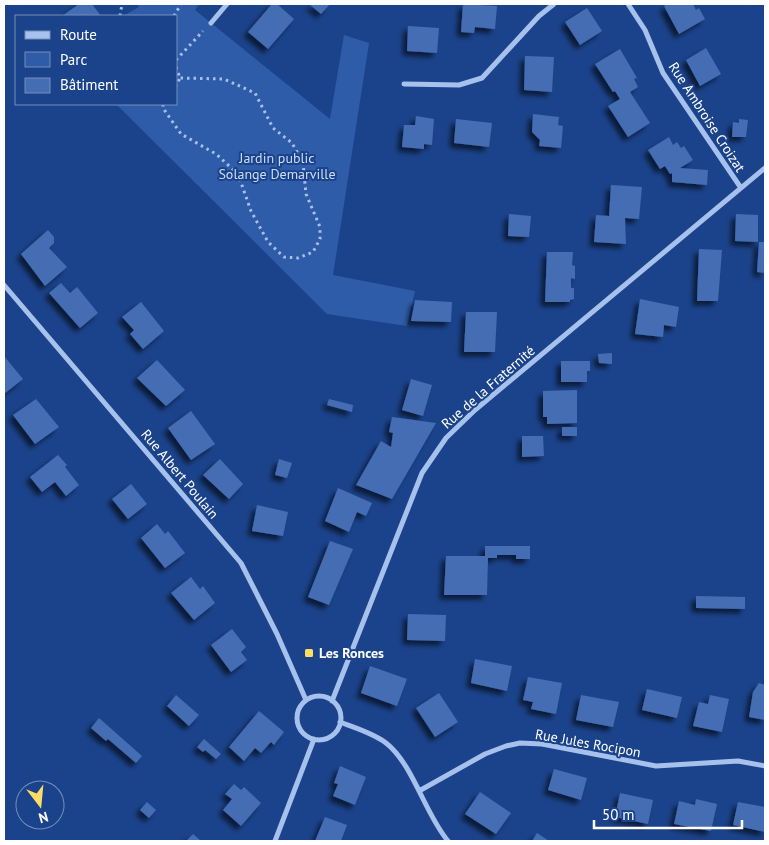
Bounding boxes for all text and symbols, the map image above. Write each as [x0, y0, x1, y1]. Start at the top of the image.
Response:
legend [15, 15, 178, 105]
text: Route [60, 25, 97, 44]
text: Parc [60, 50, 87, 69]
street label: Rue Ambroise Croizat [665, 59, 749, 176]
text: Bâtiment [60, 75, 118, 94]
park label: Jardin public Solange Demarville [218, 149, 336, 183]
street label: Rue de la Fraternité [437, 341, 539, 433]
street label: Rue Albert Poulain [137, 425, 223, 523]
place label: Les Ronces [319, 644, 384, 662]
marker: Les Ronces [303, 647, 315, 659]
street label: Rue Jules Rocipon [534, 725, 642, 761]
north arrow [15, 780, 65, 830]
scale bar [594, 798, 742, 830]
text: 50 m [602, 805, 635, 824]
text: N [37, 808, 50, 827]

